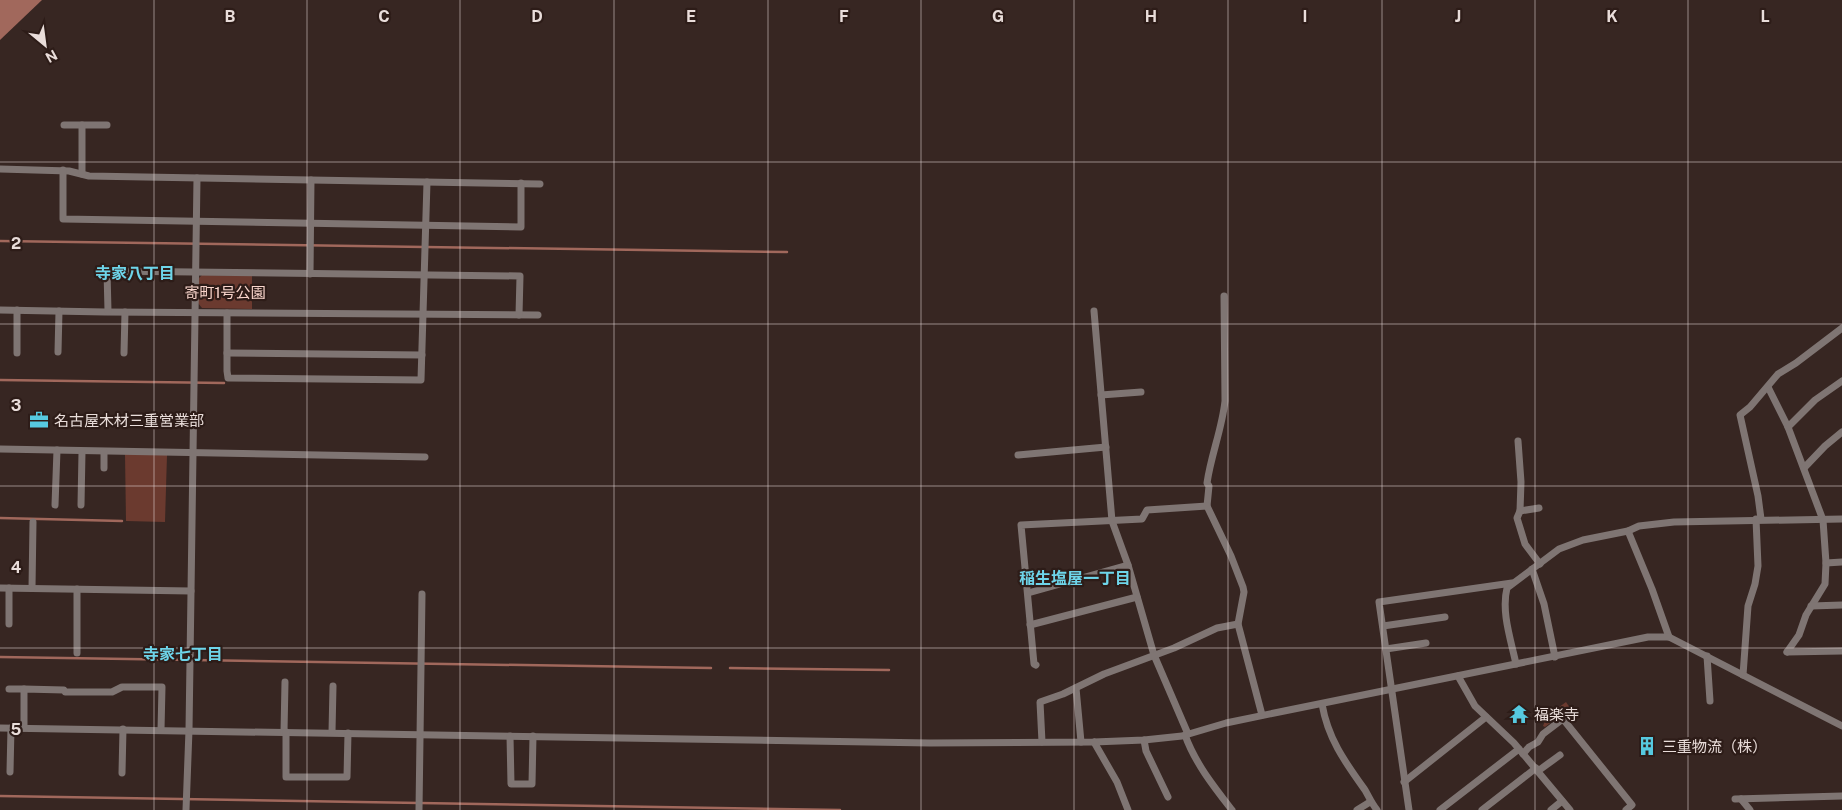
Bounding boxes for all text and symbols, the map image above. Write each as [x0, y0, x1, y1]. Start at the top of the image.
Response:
text: B [225, 7, 236, 26]
text: C [378, 7, 390, 26]
text: D [531, 7, 543, 26]
text: E [686, 7, 696, 26]
text: F [839, 7, 849, 26]
text: G [992, 7, 1004, 26]
text: H [1145, 7, 1157, 26]
text: I [1303, 7, 1307, 26]
text: J [1455, 7, 1461, 26]
text: K [1606, 7, 1618, 26]
text: L [1760, 7, 1770, 26]
north arrow [20, 20, 70, 70]
text: N [43, 47, 60, 66]
text: 2 [11, 234, 21, 253]
district label: 寺家八丁目 [95, 264, 175, 283]
park label: 寄町1号公園 [184, 284, 266, 301]
text: 3 [11, 396, 21, 415]
office icon: 名古屋木材三重営業部 [28, 409, 50, 431]
place label: 名古屋木材三重営業部 [54, 412, 204, 429]
text: 4 [11, 558, 22, 577]
district label: 稲生塩屋一丁目 [1019, 569, 1131, 588]
district label: 寺家七丁目 [143, 645, 223, 664]
temple icon: 福楽寺 [1508, 703, 1530, 725]
place label: 福楽寺 [1534, 706, 1579, 723]
text: 5 [11, 720, 22, 739]
building icon: 三重物流（株） [1636, 735, 1658, 757]
place label: 三重物流（株） [1662, 738, 1767, 755]

